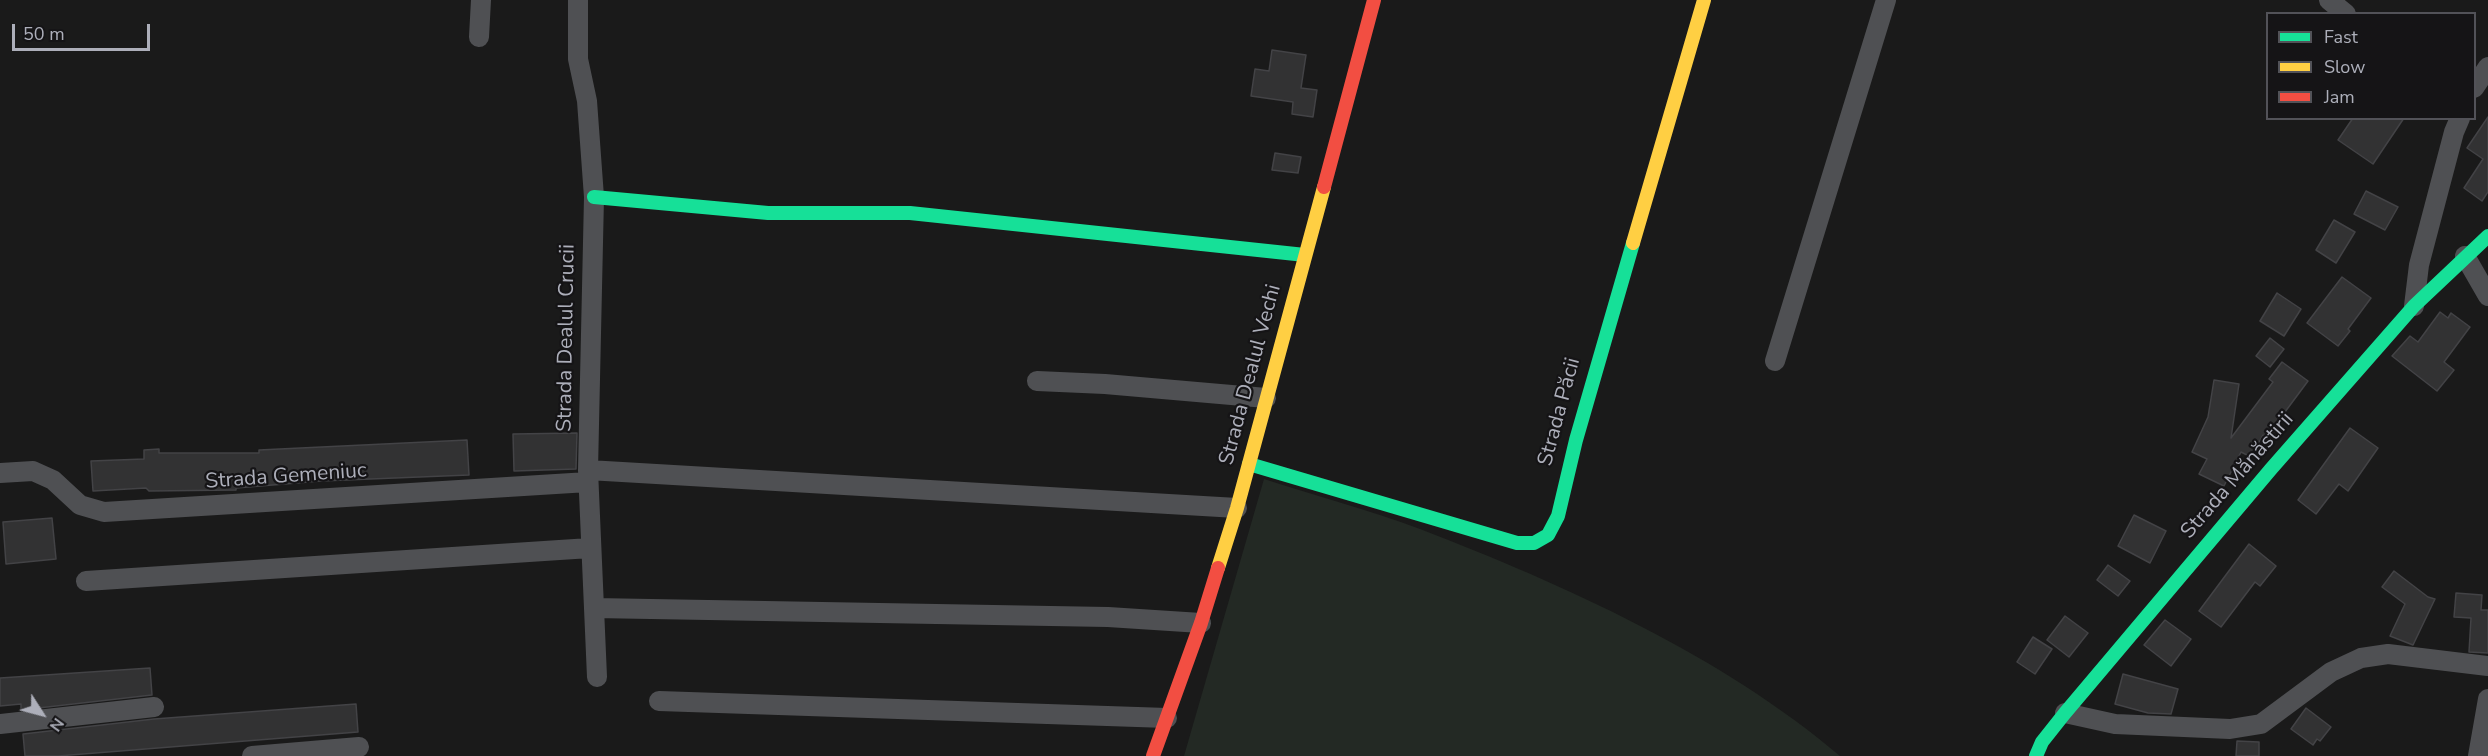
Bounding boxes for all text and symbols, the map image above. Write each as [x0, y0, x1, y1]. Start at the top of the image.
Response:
scale bar [15, 12, 153, 50]
legend [2266, 12, 2476, 120]
text: 50 m [23, 22, 65, 46]
text: Fast [2324, 25, 2358, 49]
text: Slow [2324, 55, 2365, 79]
text: Jam [2324, 85, 2355, 109]
street label: Strada Dealul Crucii [553, 244, 581, 432]
street label: Strada Dealul Vechi [1215, 282, 1287, 468]
street label: Strada Păcii [1533, 355, 1587, 469]
street label: Strada Mănăstirii [2176, 408, 2300, 544]
street label: Strada Gemeniuc [205, 459, 367, 495]
north arrow [12, 684, 72, 744]
text: N [44, 713, 69, 736]

